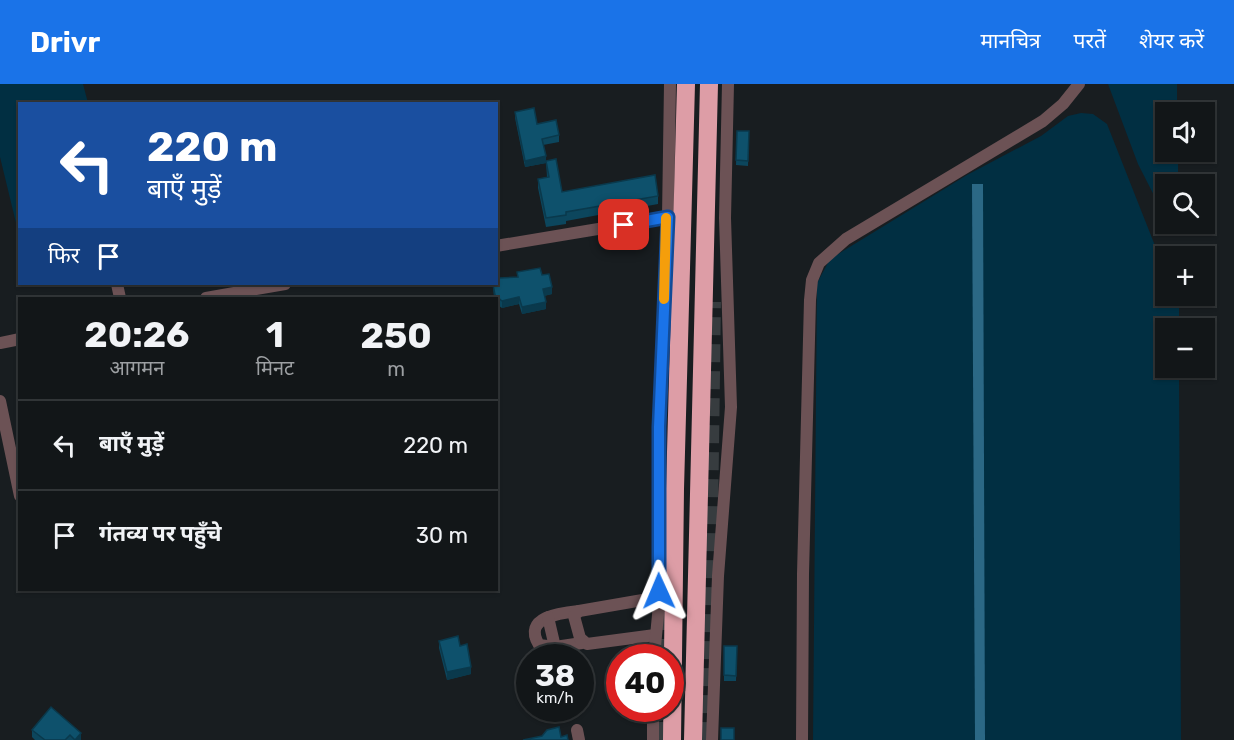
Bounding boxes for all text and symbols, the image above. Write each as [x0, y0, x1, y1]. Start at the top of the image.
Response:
text: Drivr [30, 26, 100, 59]
text: मानचित्र [981, 28, 1041, 53]
text: परतें [1074, 28, 1106, 53]
text: शेयर करें [1139, 28, 1204, 53]
map controls [1155, 102, 1215, 378]
button: sound [1155, 102, 1215, 162]
text: 220 m [147, 122, 278, 172]
icon: left [48, 126, 126, 204]
text: बाएँ मुड़ें [147, 173, 222, 205]
button: search [1155, 174, 1215, 234]
pin [598, 199, 649, 250]
icon: arrive [607, 208, 640, 241]
icon: arrive [92, 240, 125, 273]
text: फिर [48, 242, 80, 269]
button: + [1155, 246, 1215, 306]
text: 20:26 [84, 313, 190, 356]
text: 1 [266, 313, 284, 356]
text: 250 [361, 314, 432, 357]
button: − [1155, 318, 1215, 378]
text: आगमन [110, 356, 164, 380]
text: मिनट [256, 356, 294, 380]
text: m [387, 357, 405, 381]
icon: left [48, 429, 81, 462]
text: बाएँ मुड़ें [99, 430, 164, 457]
text: 220 m [403, 432, 468, 459]
icon: arrive [48, 519, 81, 552]
text: गंतव्य पर पहुँचे [99, 520, 221, 547]
text: 30 m [416, 522, 468, 549]
position arrow [627, 559, 691, 623]
speed limit sign: 40 [606, 644, 684, 722]
text: 38 [535, 658, 575, 694]
text: km/h [536, 689, 574, 707]

